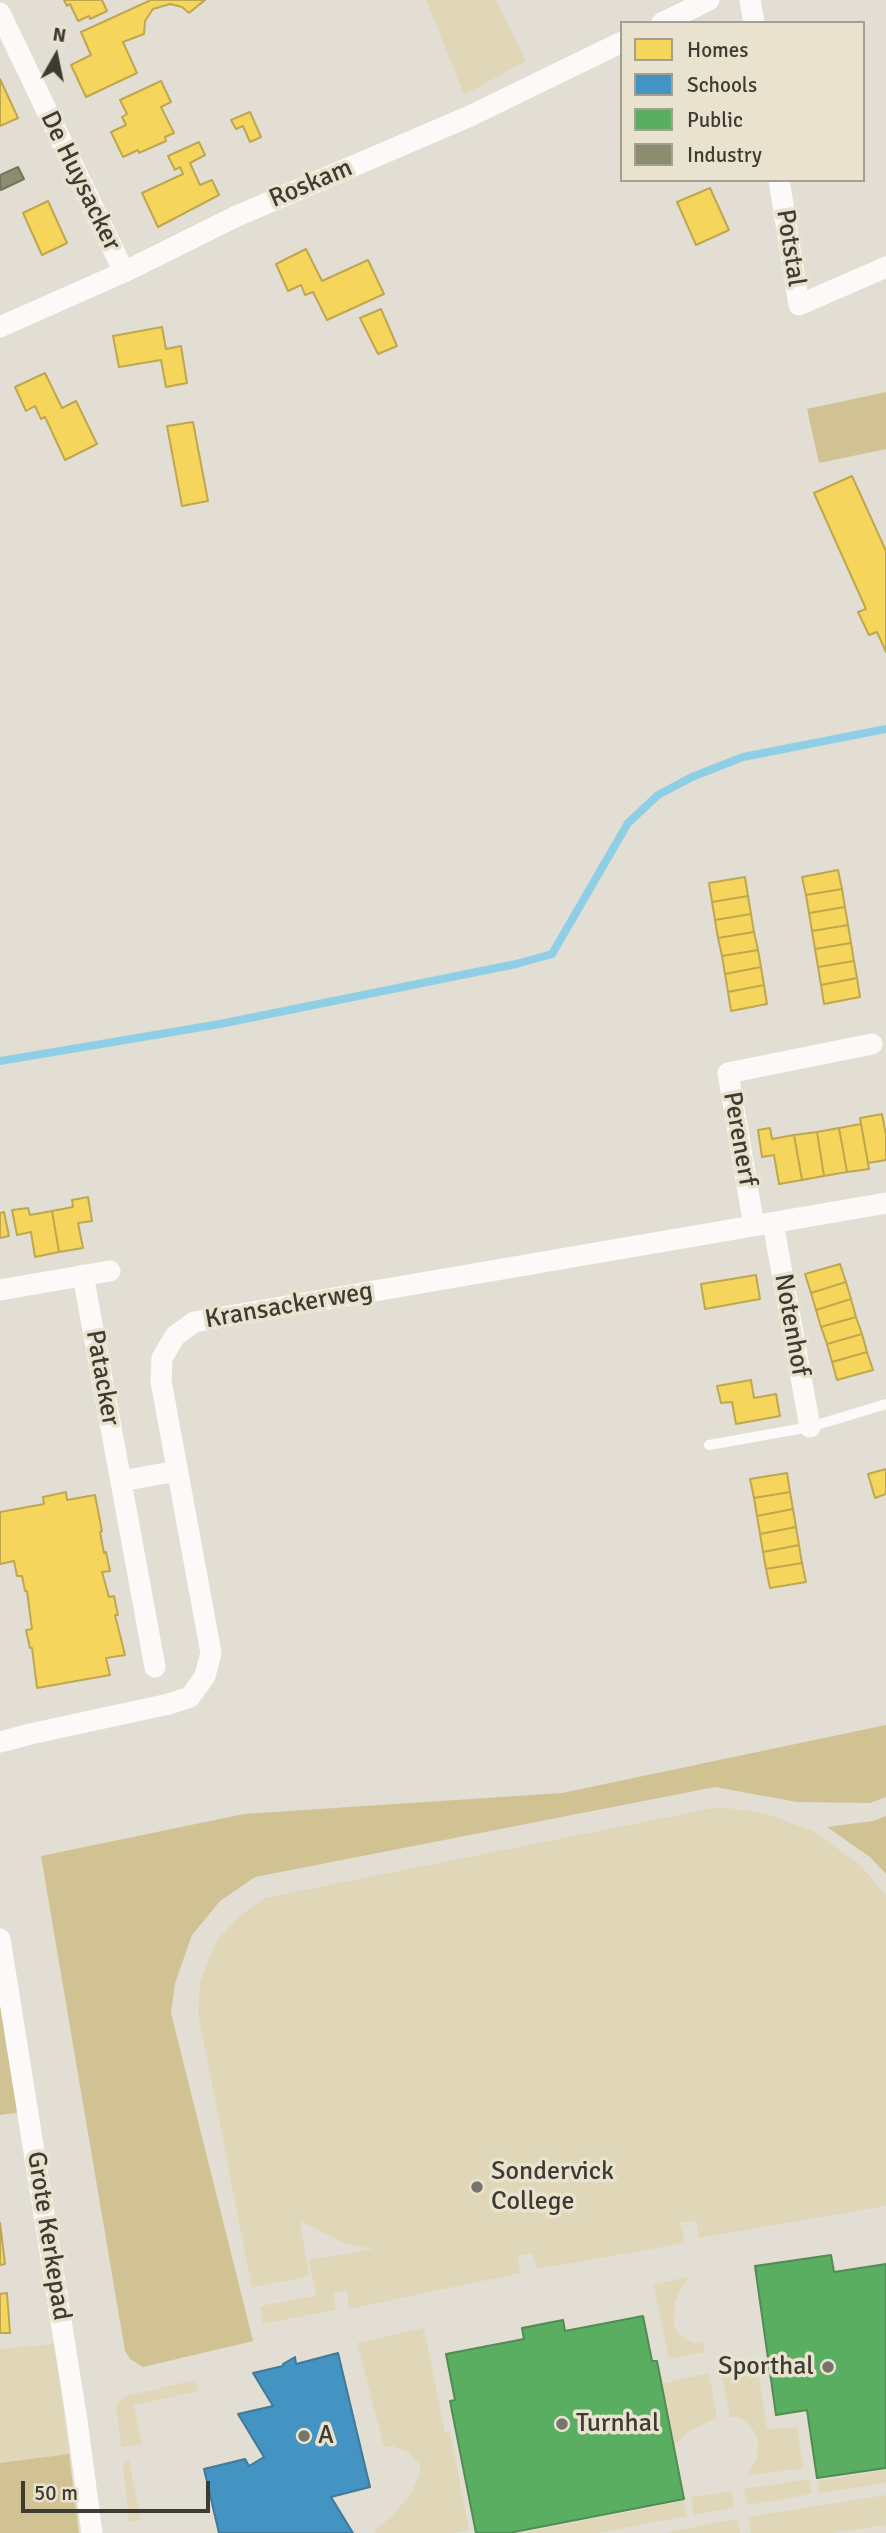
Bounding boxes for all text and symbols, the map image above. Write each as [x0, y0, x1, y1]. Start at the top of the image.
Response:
north arrow [21, 21, 91, 91]
legend [620, 21, 865, 182]
text: N [51, 22, 68, 48]
text: Homes [687, 37, 749, 63]
text: Schools [687, 72, 757, 98]
street label: De Huysacker [33, 106, 127, 256]
text: Public [687, 107, 743, 133]
text: Industry [687, 142, 762, 168]
street label: Roskam [265, 153, 357, 215]
street label: Potstal [769, 207, 811, 289]
street label: Perenerf [715, 1089, 763, 1189]
street label: Notenhof [767, 1271, 815, 1379]
street label: Kransackerweg [203, 1276, 375, 1336]
street label: Patacker [78, 1328, 126, 1428]
street label: Grote Kerkepad [19, 2149, 77, 2323]
place label: Sondervick College [491, 2156, 614, 2218]
marker: Sondervick College [469, 2179, 485, 2195]
place label: Sporthal [718, 2351, 814, 2383]
marker: Sporthal [820, 2359, 836, 2375]
place label: Turnhal [576, 2408, 660, 2440]
marker: Turnhal [554, 2416, 570, 2432]
place label: A [318, 2420, 334, 2452]
marker: A [296, 2428, 312, 2444]
scale bar [24, 2466, 214, 2510]
text: 50 m [34, 2480, 78, 2506]

